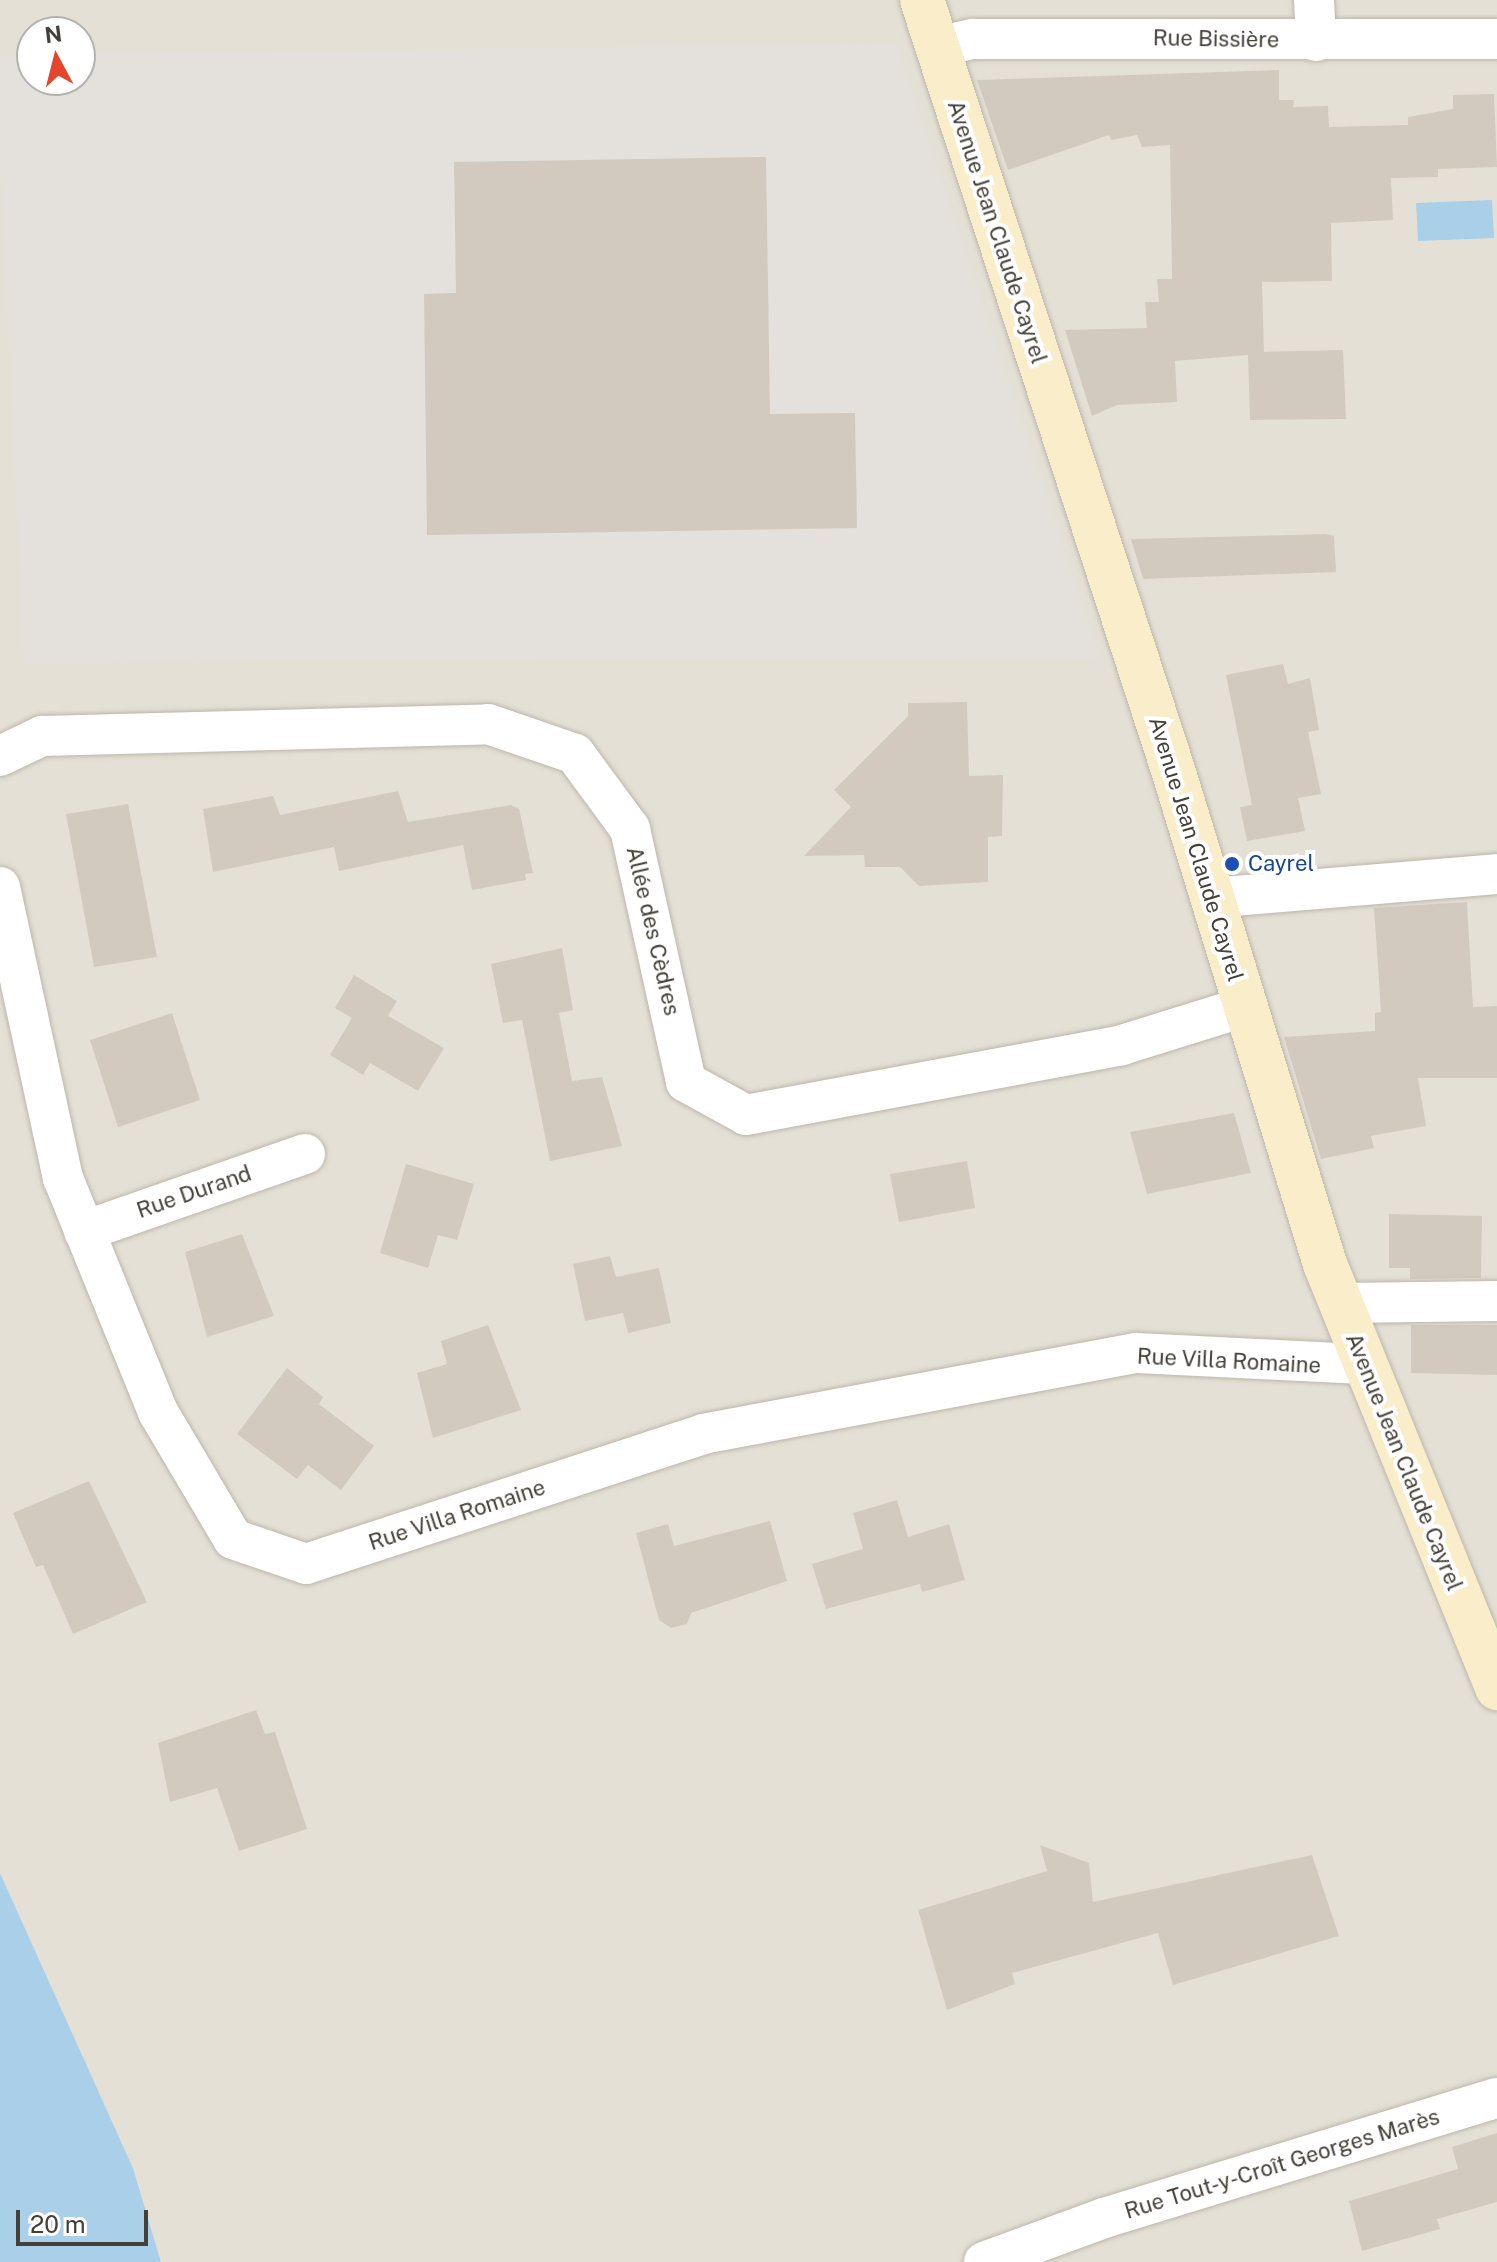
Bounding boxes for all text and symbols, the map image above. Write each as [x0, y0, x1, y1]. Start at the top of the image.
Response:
north arrow [16, 16, 96, 96]
text: N [43, 20, 63, 48]
street label: Rue Bissière [1153, 25, 1279, 53]
street label: Avenue Jean Claude Cayrel [942, 97, 1052, 367]
street label: Avenue Jean Claude Cayrel [1143, 713, 1249, 985]
street label: Allée des Cèdres [621, 844, 685, 1018]
place label: Cayrel [1248, 851, 1314, 877]
marker: Cayrel [1223, 855, 1241, 873]
street label: Rue Durand [133, 1160, 255, 1224]
street label: Avenue Jean Claude Cayrel [1340, 1329, 1468, 1595]
street label: Rue Villa Romaine [1136, 1343, 1322, 1379]
street label: Rue Villa Romaine [365, 1474, 549, 1556]
street label: Rue Tout-y-Croît Georges Marès [1121, 2103, 1443, 2225]
scale bar [20, 2194, 152, 2244]
text: 20 m [30, 2210, 86, 2238]

